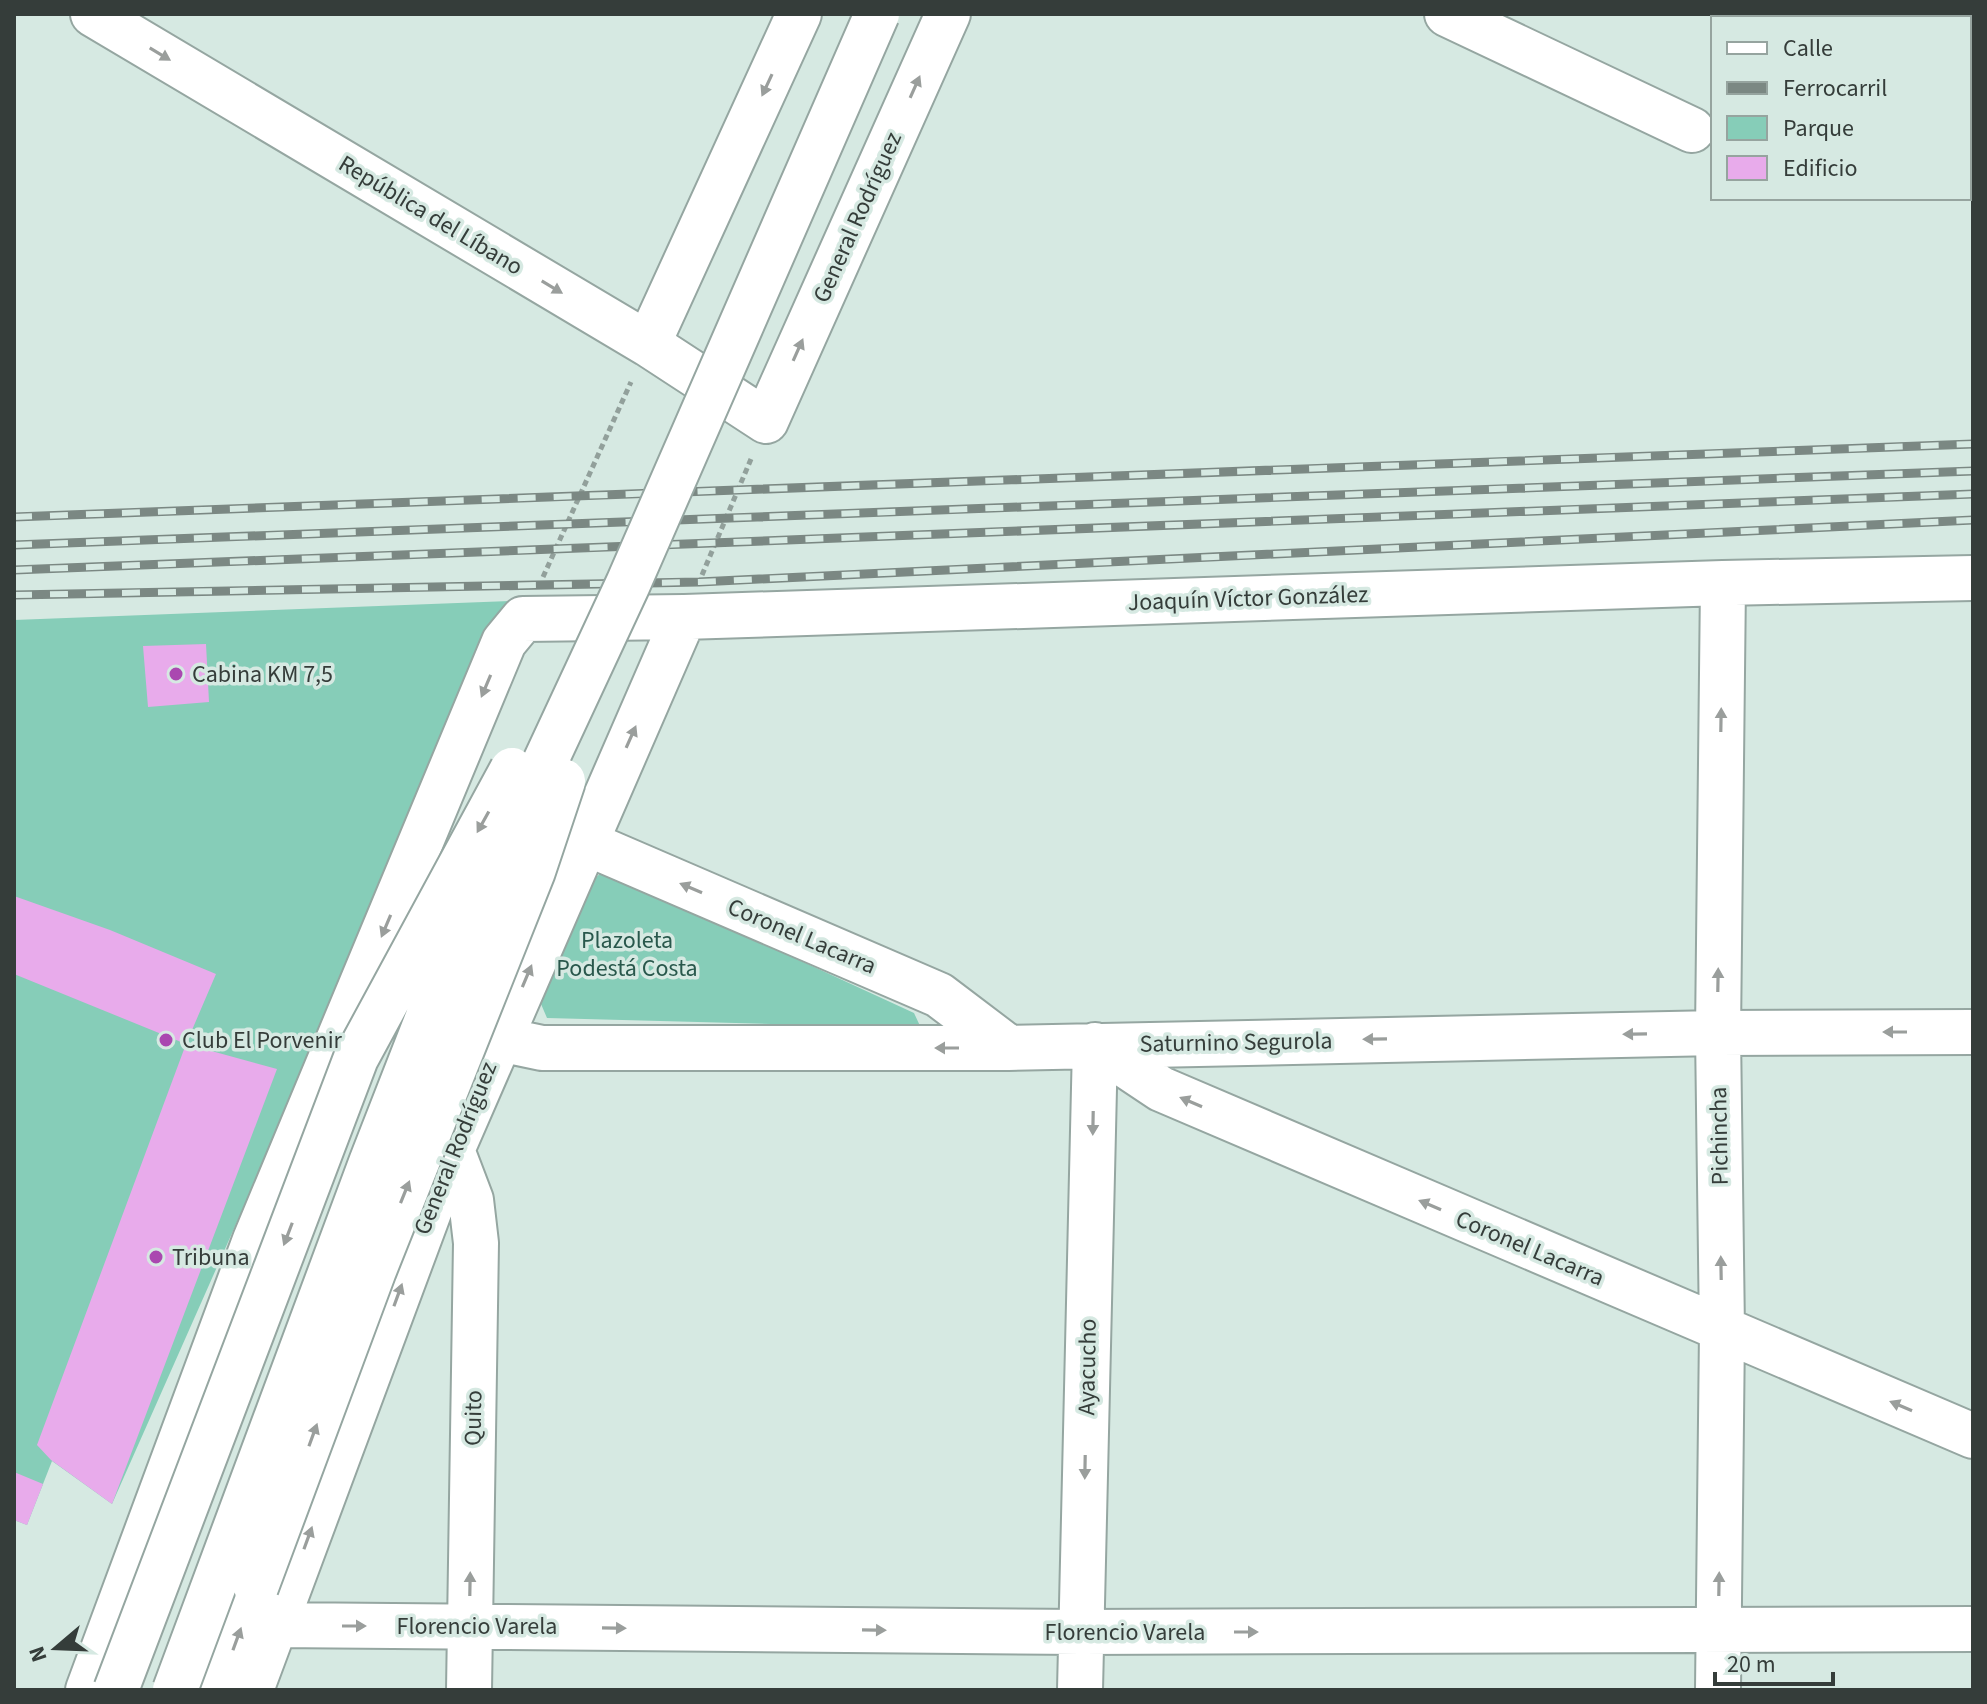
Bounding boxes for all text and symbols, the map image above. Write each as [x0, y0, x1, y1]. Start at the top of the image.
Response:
legend [1711, 16, 1971, 200]
text: Calle [1783, 31, 1833, 66]
one-way arrow [149, 47, 171, 61]
text: Ferrocarril [1783, 71, 1887, 106]
one-way arrow [760, 73, 774, 97]
one-way arrow [909, 75, 922, 98]
text: Parque [1783, 111, 1854, 146]
street label: General Rodríguez [804, 126, 911, 308]
street label: República del Líbano [332, 146, 530, 284]
text: Edificio [1783, 151, 1857, 186]
one-way arrow [541, 280, 563, 294]
one-way arrow [791, 338, 805, 361]
street label: Joaquín Víctor González [1127, 577, 1369, 620]
place label: Cabina KM 7,5 [192, 657, 333, 692]
marker: Cabina KM 7,5 [167, 665, 185, 683]
one-way arrow [479, 675, 492, 698]
one-way arrow [1715, 707, 1727, 732]
one-way arrow [624, 725, 637, 749]
one-way arrow [476, 811, 490, 834]
one-way arrow [679, 882, 703, 895]
street label: Coronel Lacarra [722, 889, 882, 984]
one-way arrow [379, 914, 392, 938]
park label: Plazoleta Podestá Costa [556, 923, 698, 986]
one-way arrow [520, 964, 533, 987]
one-way arrow [1712, 967, 1725, 992]
place label: Club El Porvenir [182, 1023, 343, 1058]
street label: Saturnino Segurola [1139, 1023, 1333, 1062]
one-way arrow [1882, 1026, 1907, 1038]
one-way arrow [1622, 1028, 1647, 1041]
marker: Club El Porvenir [157, 1031, 175, 1049]
one-way arrow [1362, 1033, 1387, 1046]
one-way arrow [934, 1042, 959, 1054]
street label: General Rodríguez [405, 1056, 506, 1240]
street label: Pichincha [1701, 1086, 1738, 1186]
one-way arrow [1180, 1095, 1203, 1108]
one-way arrow [1087, 1111, 1100, 1136]
one-way arrow [399, 1180, 412, 1204]
one-way arrow [1418, 1198, 1442, 1211]
street label: Coronel Lacarra [1450, 1201, 1610, 1296]
one-way arrow [281, 1222, 294, 1246]
place label: Tribuna [172, 1240, 250, 1275]
marker: Tribuna [147, 1248, 165, 1266]
one-way arrow [1715, 1255, 1727, 1280]
one-way arrow [393, 1282, 405, 1306]
street label: Ayacucho [1069, 1318, 1106, 1416]
street label: Quito [456, 1390, 491, 1446]
one-way arrow [1889, 1399, 1913, 1412]
one-way arrow [307, 1423, 319, 1447]
one-way arrow [1079, 1455, 1091, 1480]
one-way arrow [302, 1526, 315, 1550]
one-way arrow [463, 1571, 476, 1596]
one-way arrow [1713, 1571, 1725, 1596]
north arrow [16, 1608, 96, 1688]
street label: Florencio Varela [397, 1609, 557, 1644]
street label: Florencio Varela [1045, 1615, 1205, 1650]
one-way arrow [342, 1620, 367, 1632]
one-way arrow [602, 1621, 627, 1634]
one-way arrow [862, 1624, 887, 1636]
one-way arrow [1234, 1626, 1259, 1638]
one-way arrow [231, 1627, 244, 1651]
scale bar [1715, 1636, 1833, 1686]
text: N [21, 1642, 56, 1666]
text: 20 m [1727, 1647, 1776, 1682]

